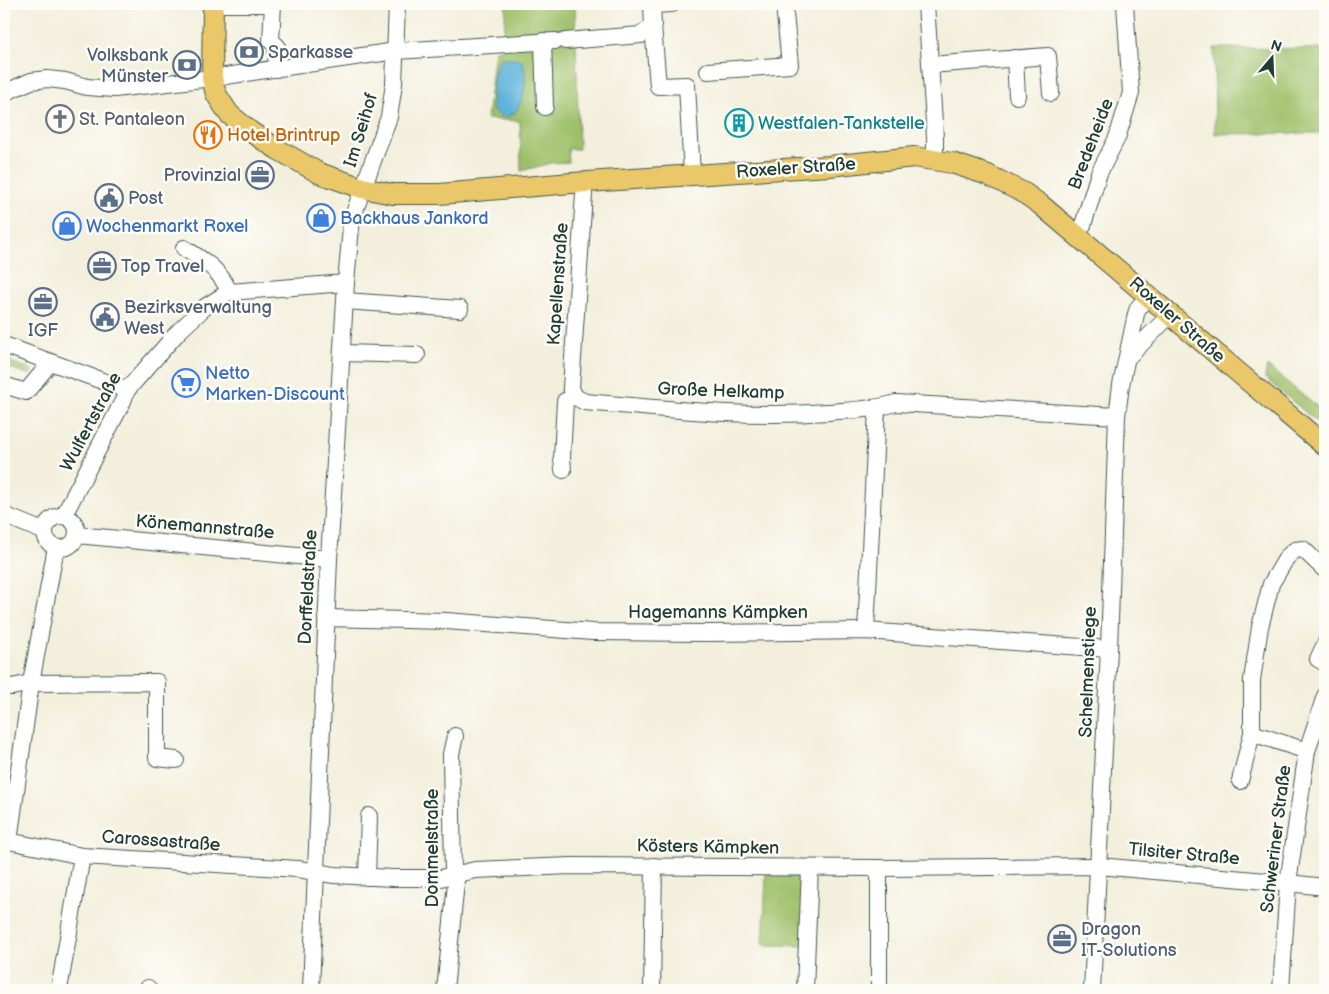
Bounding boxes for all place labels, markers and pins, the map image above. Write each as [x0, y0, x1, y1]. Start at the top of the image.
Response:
bank icon: Sparkasse [234, 37, 264, 67]
place label: Sparkasse [268, 42, 354, 63]
place label: Volksbank Münster [87, 45, 168, 87]
bank icon: Volksbank Münster [172, 50, 202, 80]
church icon: St. Pantaleon [45, 104, 75, 134]
building icon: Westfalen-Tankstelle [724, 108, 754, 138]
place label: St. Pantaleon [79, 109, 185, 130]
place label: Westfalen-Tankstelle [758, 113, 925, 134]
restaurant icon: Hotel Brintrup [193, 120, 223, 150]
place label: Hotel Brintrup [227, 125, 340, 146]
office icon: Provinzial [245, 160, 275, 190]
place label: Provinzial [163, 165, 241, 186]
public building icon: Post [94, 183, 124, 213]
place label: Post [128, 188, 164, 209]
shop icon: Backhaus Jankord [306, 203, 336, 233]
place label: Backhaus Jankord [340, 208, 488, 229]
shop icon: Wochenmarkt Roxel [52, 211, 82, 241]
place label: Wochenmarkt Roxel [86, 216, 248, 237]
office icon: Top Travel [87, 251, 117, 281]
place label: Top Travel [121, 256, 204, 277]
office icon: IGF [28, 287, 58, 317]
place label: Bezirksverwaltung West [124, 297, 272, 339]
public building icon: Bezirksverwaltung West [90, 302, 120, 332]
place label: IGF [28, 320, 58, 341]
place label: Netto Marken-Discount [205, 363, 345, 405]
supermarket icon: Netto Marken-Discount [171, 368, 201, 398]
place label: Dragon IT-Solutions [1081, 919, 1177, 961]
office icon: Dragon IT-Solutions [1047, 924, 1077, 954]

